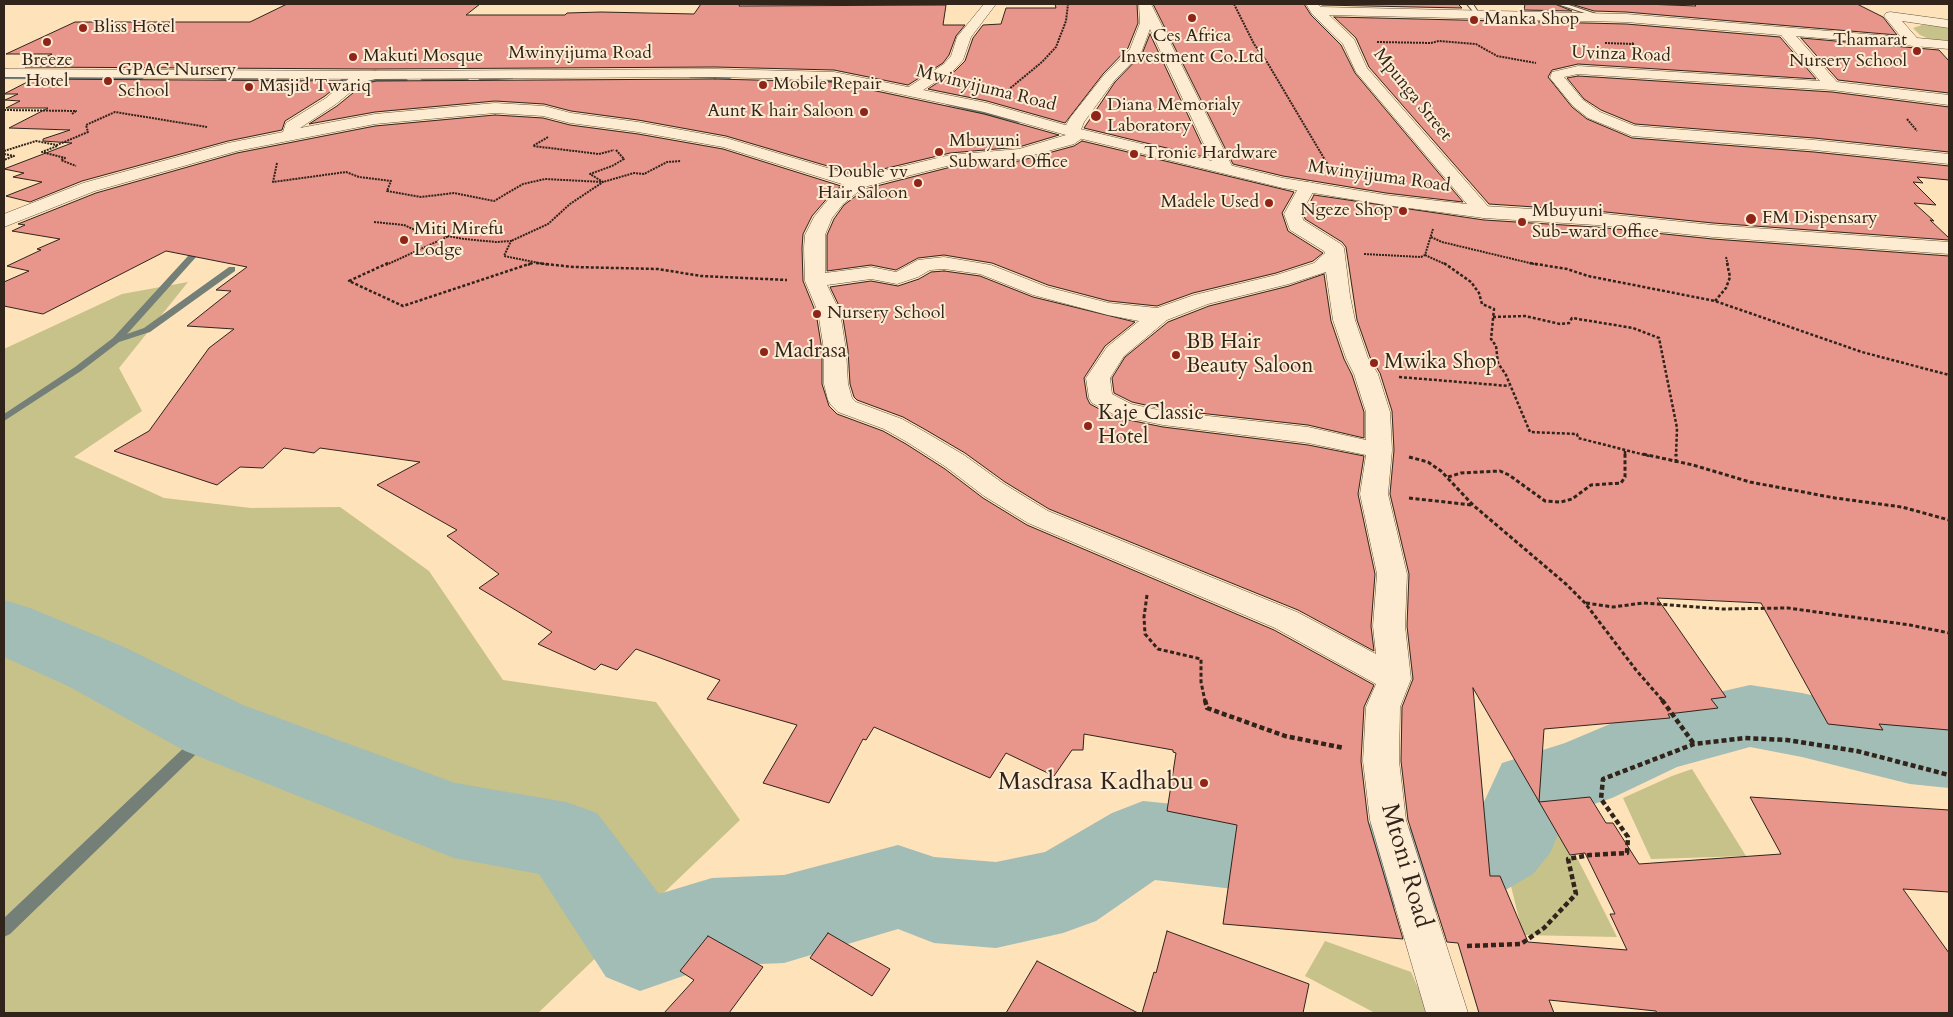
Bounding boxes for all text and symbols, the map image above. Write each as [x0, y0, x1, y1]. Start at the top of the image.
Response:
place label: Manka Shop [1484, 9, 1579, 31]
marker: Ces Africa Investment Co.Ltd [1186, 12, 1198, 24]
marker: Manka Shop [1468, 14, 1480, 26]
place label: Bliss Hotel [93, 17, 175, 39]
marker: Bliss Hotel [77, 22, 89, 34]
place label: Ces Africa Investment Co.Ltd [1120, 26, 1264, 68]
place label: Thamarat Nursery School [1789, 30, 1907, 72]
marker: Breeze Hotel [41, 36, 53, 48]
street label: Uvinza Road [1571, 42, 1671, 68]
street label: Mwinyijuma Road [508, 43, 652, 65]
street label: Mpunga Street [1368, 44, 1456, 146]
marker: Thamarat Nursery School [1911, 45, 1923, 57]
place label: Makuti Mosque [363, 46, 483, 68]
place label: Breeze Hotel [21, 50, 73, 92]
marker: Makuti Mosque [347, 51, 359, 63]
place label: GPAC Nursery School [118, 60, 236, 102]
street label: Mwinyijuma Road [914, 61, 1058, 117]
place label: Mobile Repair [773, 74, 882, 96]
marker: GPAC Nursery School [102, 75, 114, 87]
place label: Masjid Twariq [259, 76, 371, 98]
marker: Mobile Repair [757, 79, 769, 91]
marker: Masjid Twariq [243, 81, 255, 93]
place label: Diana Memorialy Laboratory [1107, 95, 1241, 138]
place label: Aunt K hair Saloon [707, 101, 854, 123]
marker: Aunt K hair Saloon [858, 106, 870, 118]
marker: Diana Memorialy Laboratory [1089, 109, 1103, 123]
place label: Mbuyuni Subward Office [949, 131, 1068, 173]
place label: Tronic Hardware [1144, 143, 1278, 165]
marker: Mbuyuni Subward Office [933, 146, 945, 158]
marker: Tronic Hardware [1128, 148, 1140, 160]
street label: Mwinyijuma Road [1306, 156, 1452, 198]
place label: Double vv Hair Saloon [818, 162, 908, 204]
marker: Double vv Hair Saloon [912, 177, 924, 189]
place label: Madele Used [1160, 192, 1259, 214]
marker: Madele Used [1263, 197, 1275, 209]
place label: Ngeze Shop [1300, 200, 1393, 222]
place label: Mbuyuni Sub-ward Office [1532, 201, 1659, 243]
marker: Ngeze Shop [1397, 205, 1409, 217]
place label: FM Dispensary [1762, 208, 1878, 230]
marker: FM Dispensary [1744, 212, 1758, 226]
marker: Mbuyuni Sub-ward Office [1516, 216, 1528, 228]
place label: Miti Mirefu Lodge [414, 219, 504, 262]
marker: Miti Mirefu Lodge [398, 234, 410, 246]
place label: Nursery School [827, 303, 945, 325]
marker: Nursery School [811, 308, 823, 320]
place label: BB Hair Beauty Saloon [1186, 330, 1313, 380]
place label: Madrasa [774, 339, 847, 365]
marker: Madrasa [758, 346, 770, 358]
marker: BB Hair Beauty Saloon [1170, 349, 1182, 361]
place label: Mwika Shop [1384, 350, 1497, 376]
marker: Mwika Shop [1368, 357, 1380, 369]
place label: Kaje Classic Hotel [1098, 401, 1204, 451]
marker: Kaje Classic Hotel [1082, 420, 1094, 432]
place label: Masdrasa Kadhabu [998, 768, 1194, 798]
marker: Masdrasa Kadhabu [1198, 777, 1210, 789]
street label: Mtoni Road [1373, 800, 1437, 932]

